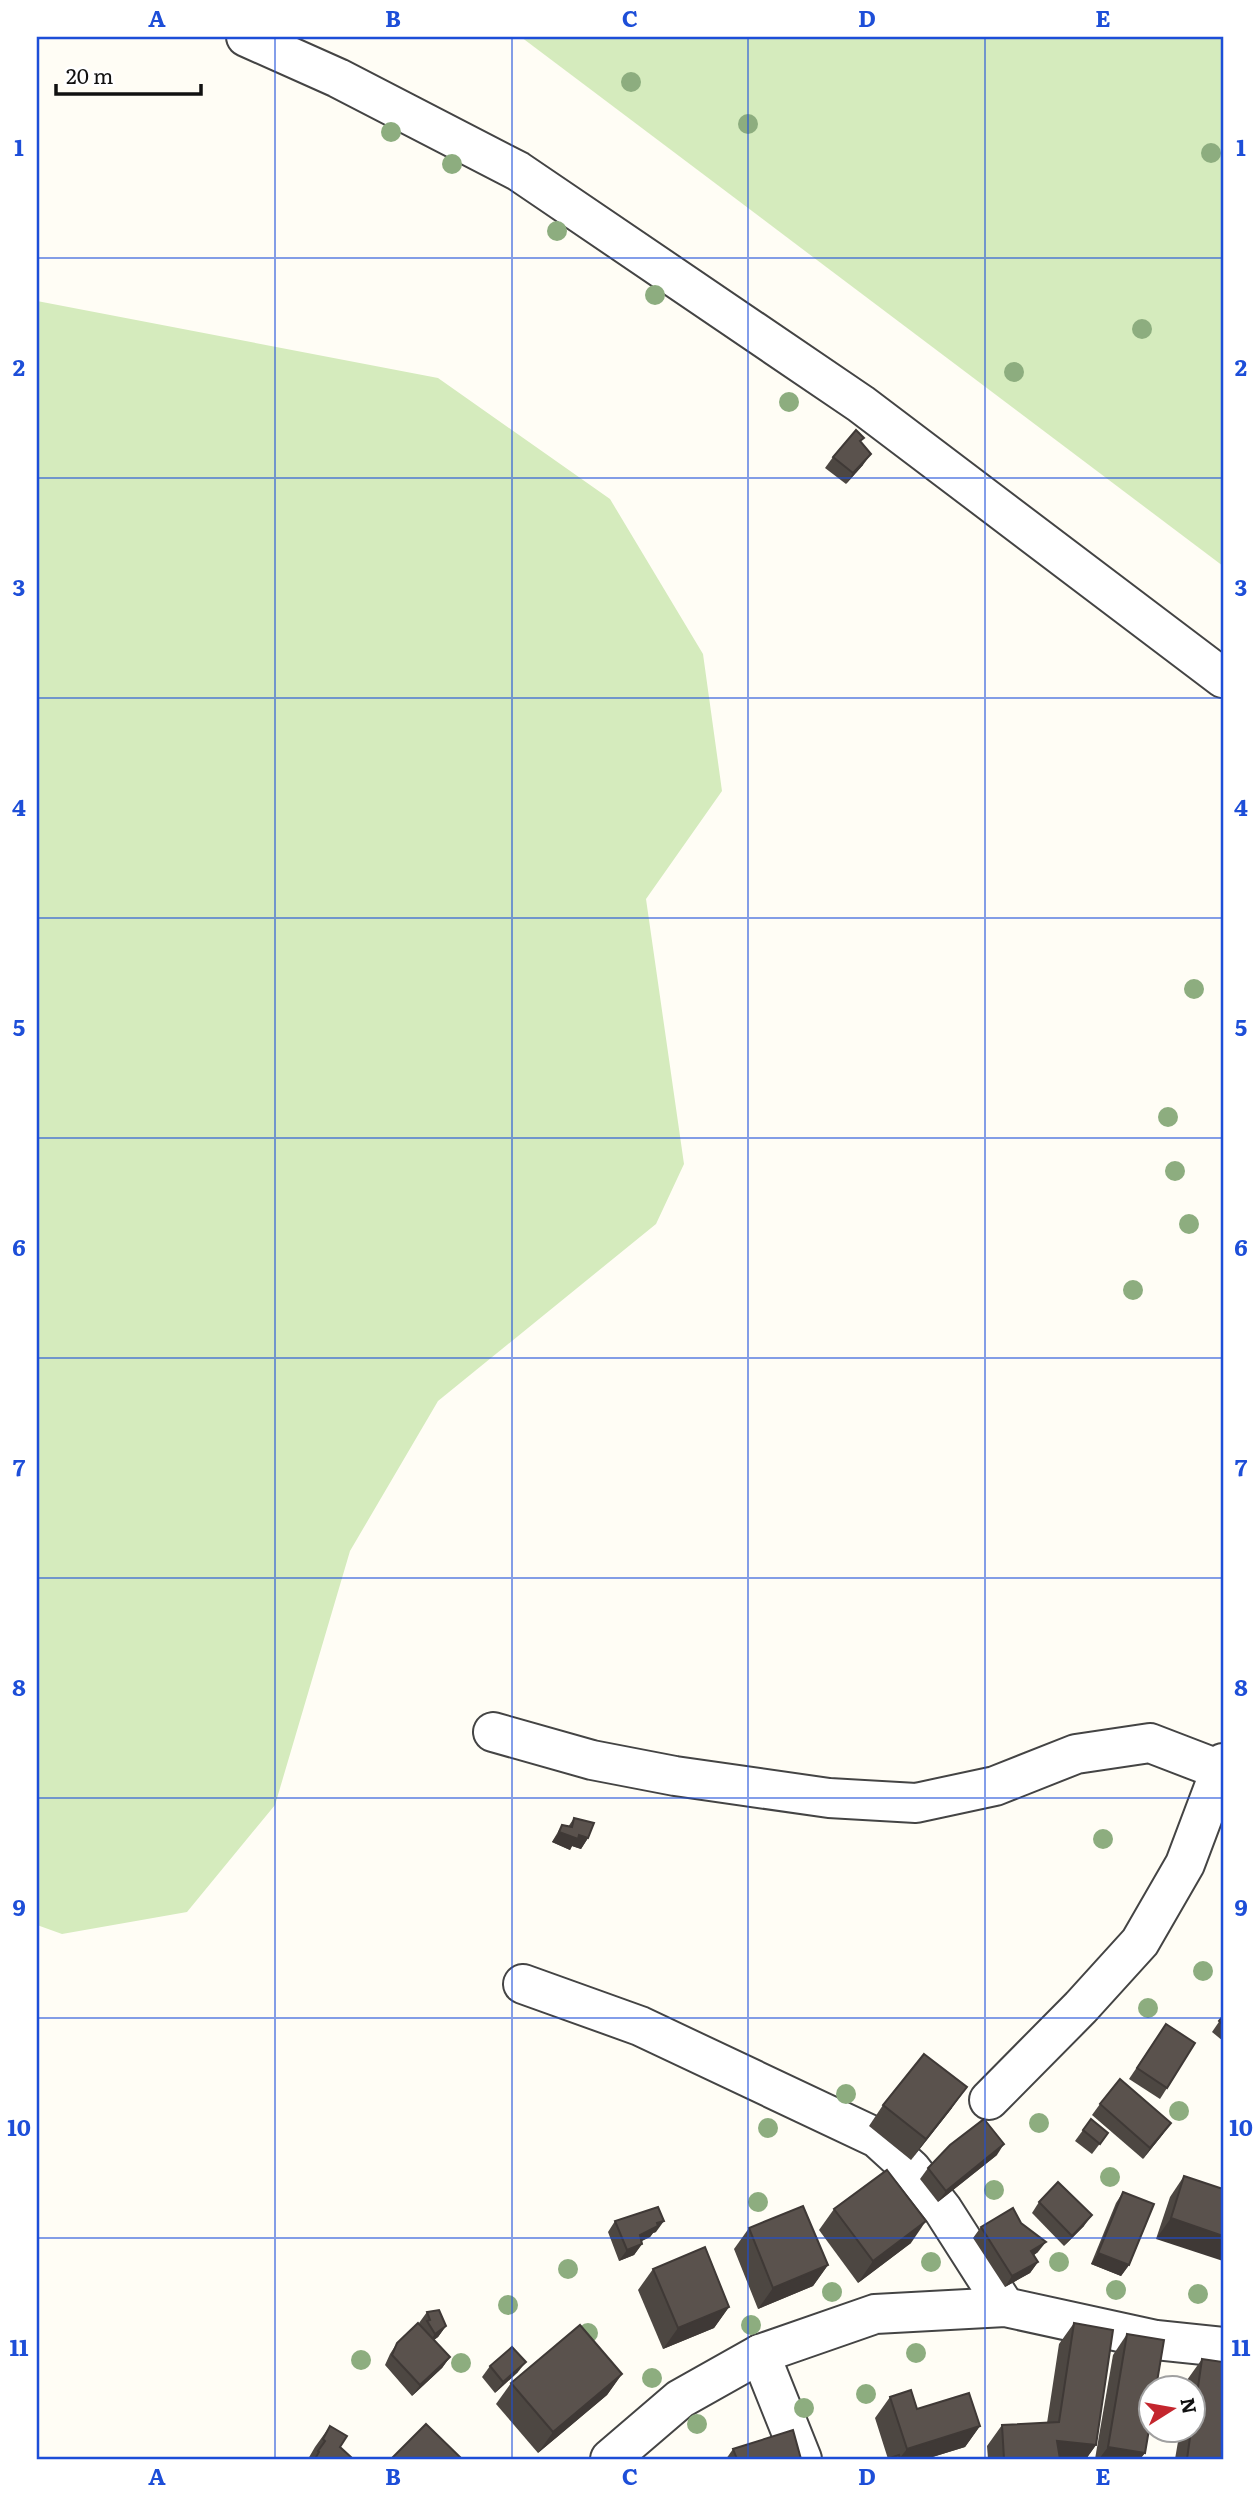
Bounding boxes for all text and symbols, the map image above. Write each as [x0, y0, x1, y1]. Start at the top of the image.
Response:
text: A [148, 0, 166, 34]
text: B [385, 0, 401, 34]
text: C [622, 0, 638, 34]
text: D [858, 0, 876, 34]
text: E [1095, 0, 1111, 34]
scale bar [56, 52, 201, 96]
text: 20 m [66, 59, 113, 90]
text: 1 [14, 129, 24, 163]
text: 1 [1236, 129, 1246, 163]
text: 2 [13, 349, 25, 383]
text: 2 [1235, 349, 1247, 383]
text: 3 [13, 569, 25, 603]
text: 3 [1235, 569, 1247, 603]
text: 4 [12, 789, 26, 823]
text: 4 [1234, 789, 1248, 823]
text: 5 [13, 1009, 25, 1043]
text: 5 [1235, 1009, 1247, 1043]
text: 6 [12, 1229, 26, 1263]
text: 6 [1234, 1229, 1248, 1263]
text: 7 [13, 1449, 26, 1483]
text: 7 [1235, 1449, 1248, 1483]
text: 8 [12, 1669, 26, 1703]
text: 8 [1234, 1669, 1248, 1703]
text: 9 [12, 1889, 26, 1923]
text: 9 [1234, 1889, 1248, 1923]
text: 10 [7, 2109, 31, 2143]
text: 10 [1229, 2109, 1253, 2143]
text: 11 [9, 2329, 29, 2363]
text: 11 [1231, 2329, 1251, 2363]
north arrow [1138, 2374, 1208, 2444]
text: N [1174, 2395, 1205, 2416]
text: A [148, 2458, 166, 2492]
text: B [385, 2458, 401, 2492]
text: C [622, 2458, 638, 2492]
text: D [858, 2458, 876, 2492]
text: E [1095, 2458, 1111, 2492]

